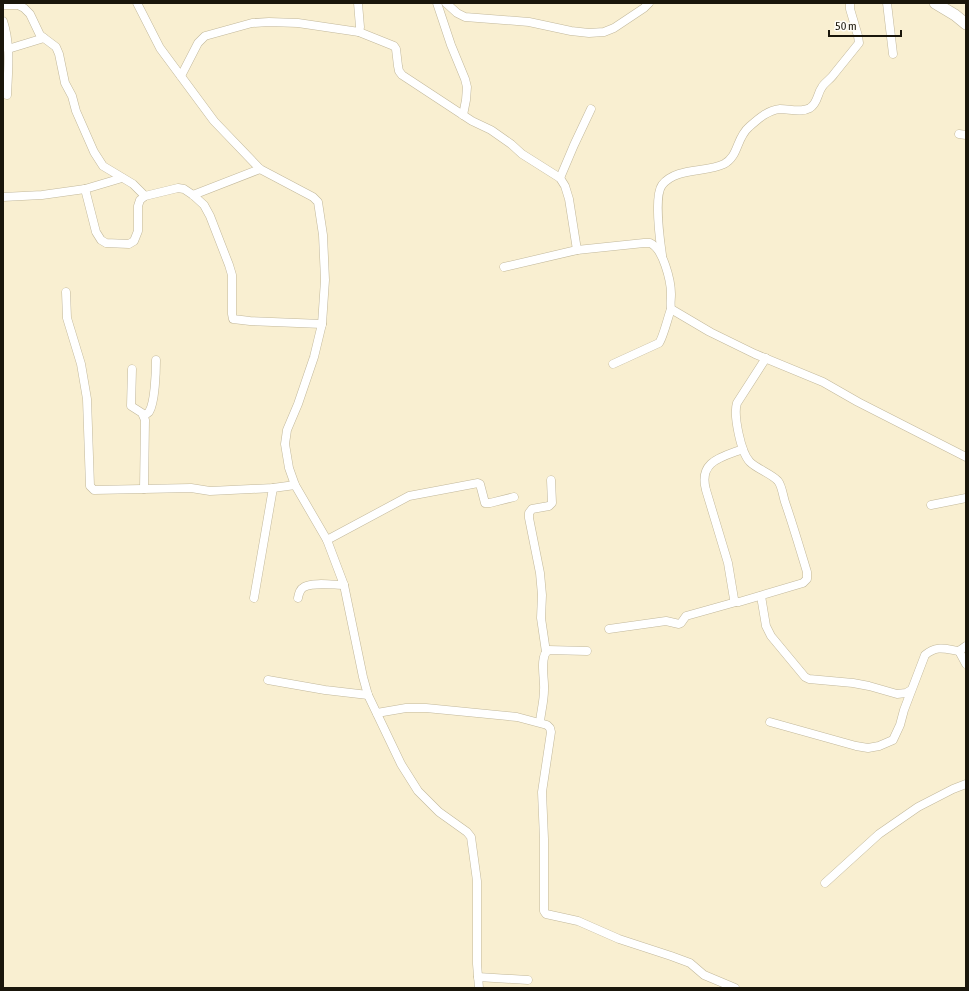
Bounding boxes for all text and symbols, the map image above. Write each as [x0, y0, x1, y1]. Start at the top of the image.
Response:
scale bar [829, 12, 901, 38]
text: 50 m [835, 19, 857, 33]

